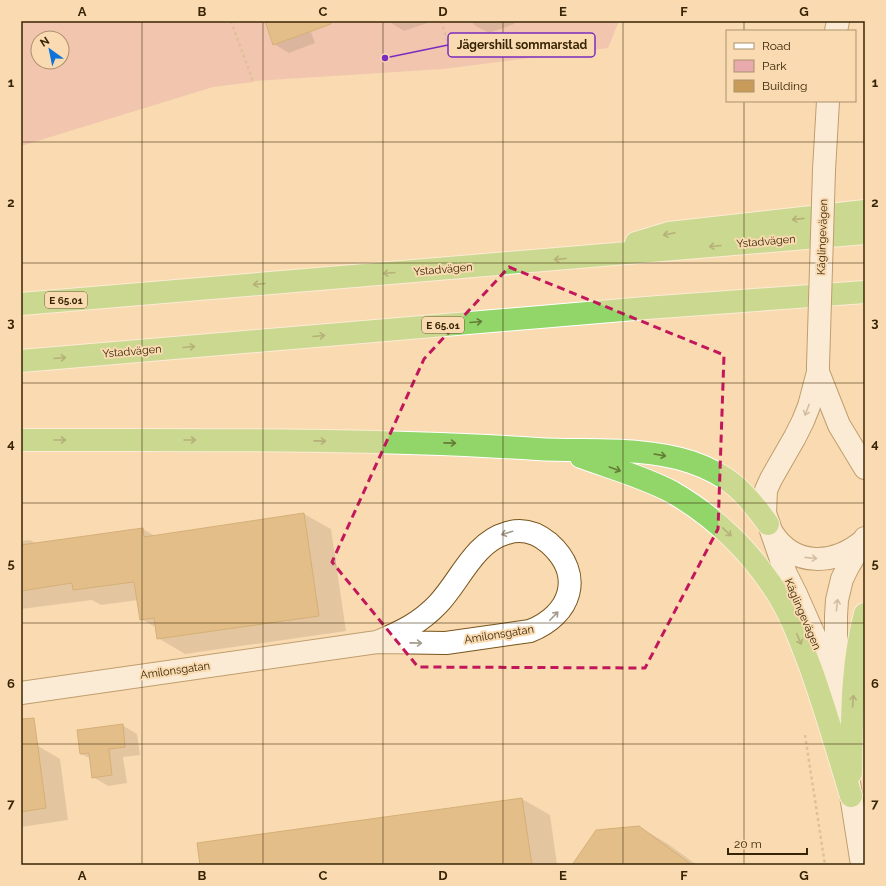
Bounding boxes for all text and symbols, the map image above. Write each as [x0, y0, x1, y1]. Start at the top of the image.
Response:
text: A [78, 4, 87, 19]
text: B [198, 4, 207, 19]
text: C [319, 4, 328, 19]
text: D [438, 4, 448, 19]
text: E [559, 4, 567, 19]
text: F [680, 4, 688, 19]
text: G [799, 4, 809, 19]
north arrow [30, 30, 70, 70]
legend [726, 30, 856, 102]
callout: Jägershill sommarstad [448, 33, 595, 57]
text: N [38, 34, 52, 50]
text: Jägershill sommarstad [457, 38, 588, 52]
text: Road [762, 39, 791, 53]
text: Park [762, 59, 787, 73]
text: 1 [8, 75, 15, 90]
text: 1 [872, 75, 879, 90]
text: Building [762, 79, 808, 93]
text: 2 [7, 195, 15, 210]
text: 2 [871, 195, 879, 210]
street label: Käglingevägen [815, 199, 830, 275]
one-way arrow [792, 216, 805, 223]
one-way arrow [663, 230, 676, 238]
street label: Ystadvägen [736, 232, 796, 251]
one-way arrow [709, 242, 722, 249]
one-way arrow [554, 255, 567, 262]
street label: Ystadvägen [413, 260, 473, 279]
one-way arrow [383, 269, 396, 277]
one-way arrow [253, 280, 266, 288]
road number: E 65.01 [45, 292, 87, 308]
text: 3 [7, 315, 15, 330]
text: 3 [871, 315, 879, 330]
road number: E 65.01 [422, 317, 464, 333]
one-way arrow [469, 319, 482, 326]
one-way arrow [312, 332, 325, 339]
street label: Ystadvägen [102, 342, 162, 361]
one-way arrow [182, 343, 195, 350]
one-way arrow [53, 354, 66, 361]
one-way arrow [802, 403, 810, 415]
text: 4 [7, 436, 15, 451]
one-way arrow [53, 436, 66, 444]
one-way arrow [183, 436, 196, 444]
text: 4 [871, 436, 879, 451]
one-way arrow [313, 437, 326, 445]
one-way arrow [443, 440, 456, 447]
one-way arrow [653, 451, 666, 459]
one-way arrow [608, 465, 620, 473]
one-way arrow [722, 527, 732, 537]
one-way arrow [501, 530, 514, 537]
one-way arrow [804, 555, 817, 562]
text: 5 [7, 556, 15, 571]
text: 5 [871, 556, 879, 571]
street label: Käglingevägen [782, 577, 823, 652]
one-way arrow [833, 599, 840, 612]
one-way arrow [550, 611, 559, 621]
street label: Amilonsgatan [463, 623, 535, 646]
one-way arrow [796, 632, 803, 644]
one-way arrow [409, 639, 422, 646]
street label: Amilonsgatan [139, 659, 211, 682]
text: 6 [7, 676, 15, 691]
text: 6 [871, 676, 879, 691]
one-way arrow [849, 695, 856, 708]
text: 7 [7, 796, 15, 811]
text: 7 [871, 796, 879, 811]
scale bar [728, 830, 807, 856]
text: 20 m [734, 837, 762, 851]
text: A [78, 868, 87, 883]
text: B [198, 868, 207, 883]
text: C [319, 868, 328, 883]
text: D [438, 868, 448, 883]
text: E [559, 868, 567, 883]
text: F [680, 868, 688, 883]
text: G [799, 868, 809, 883]

